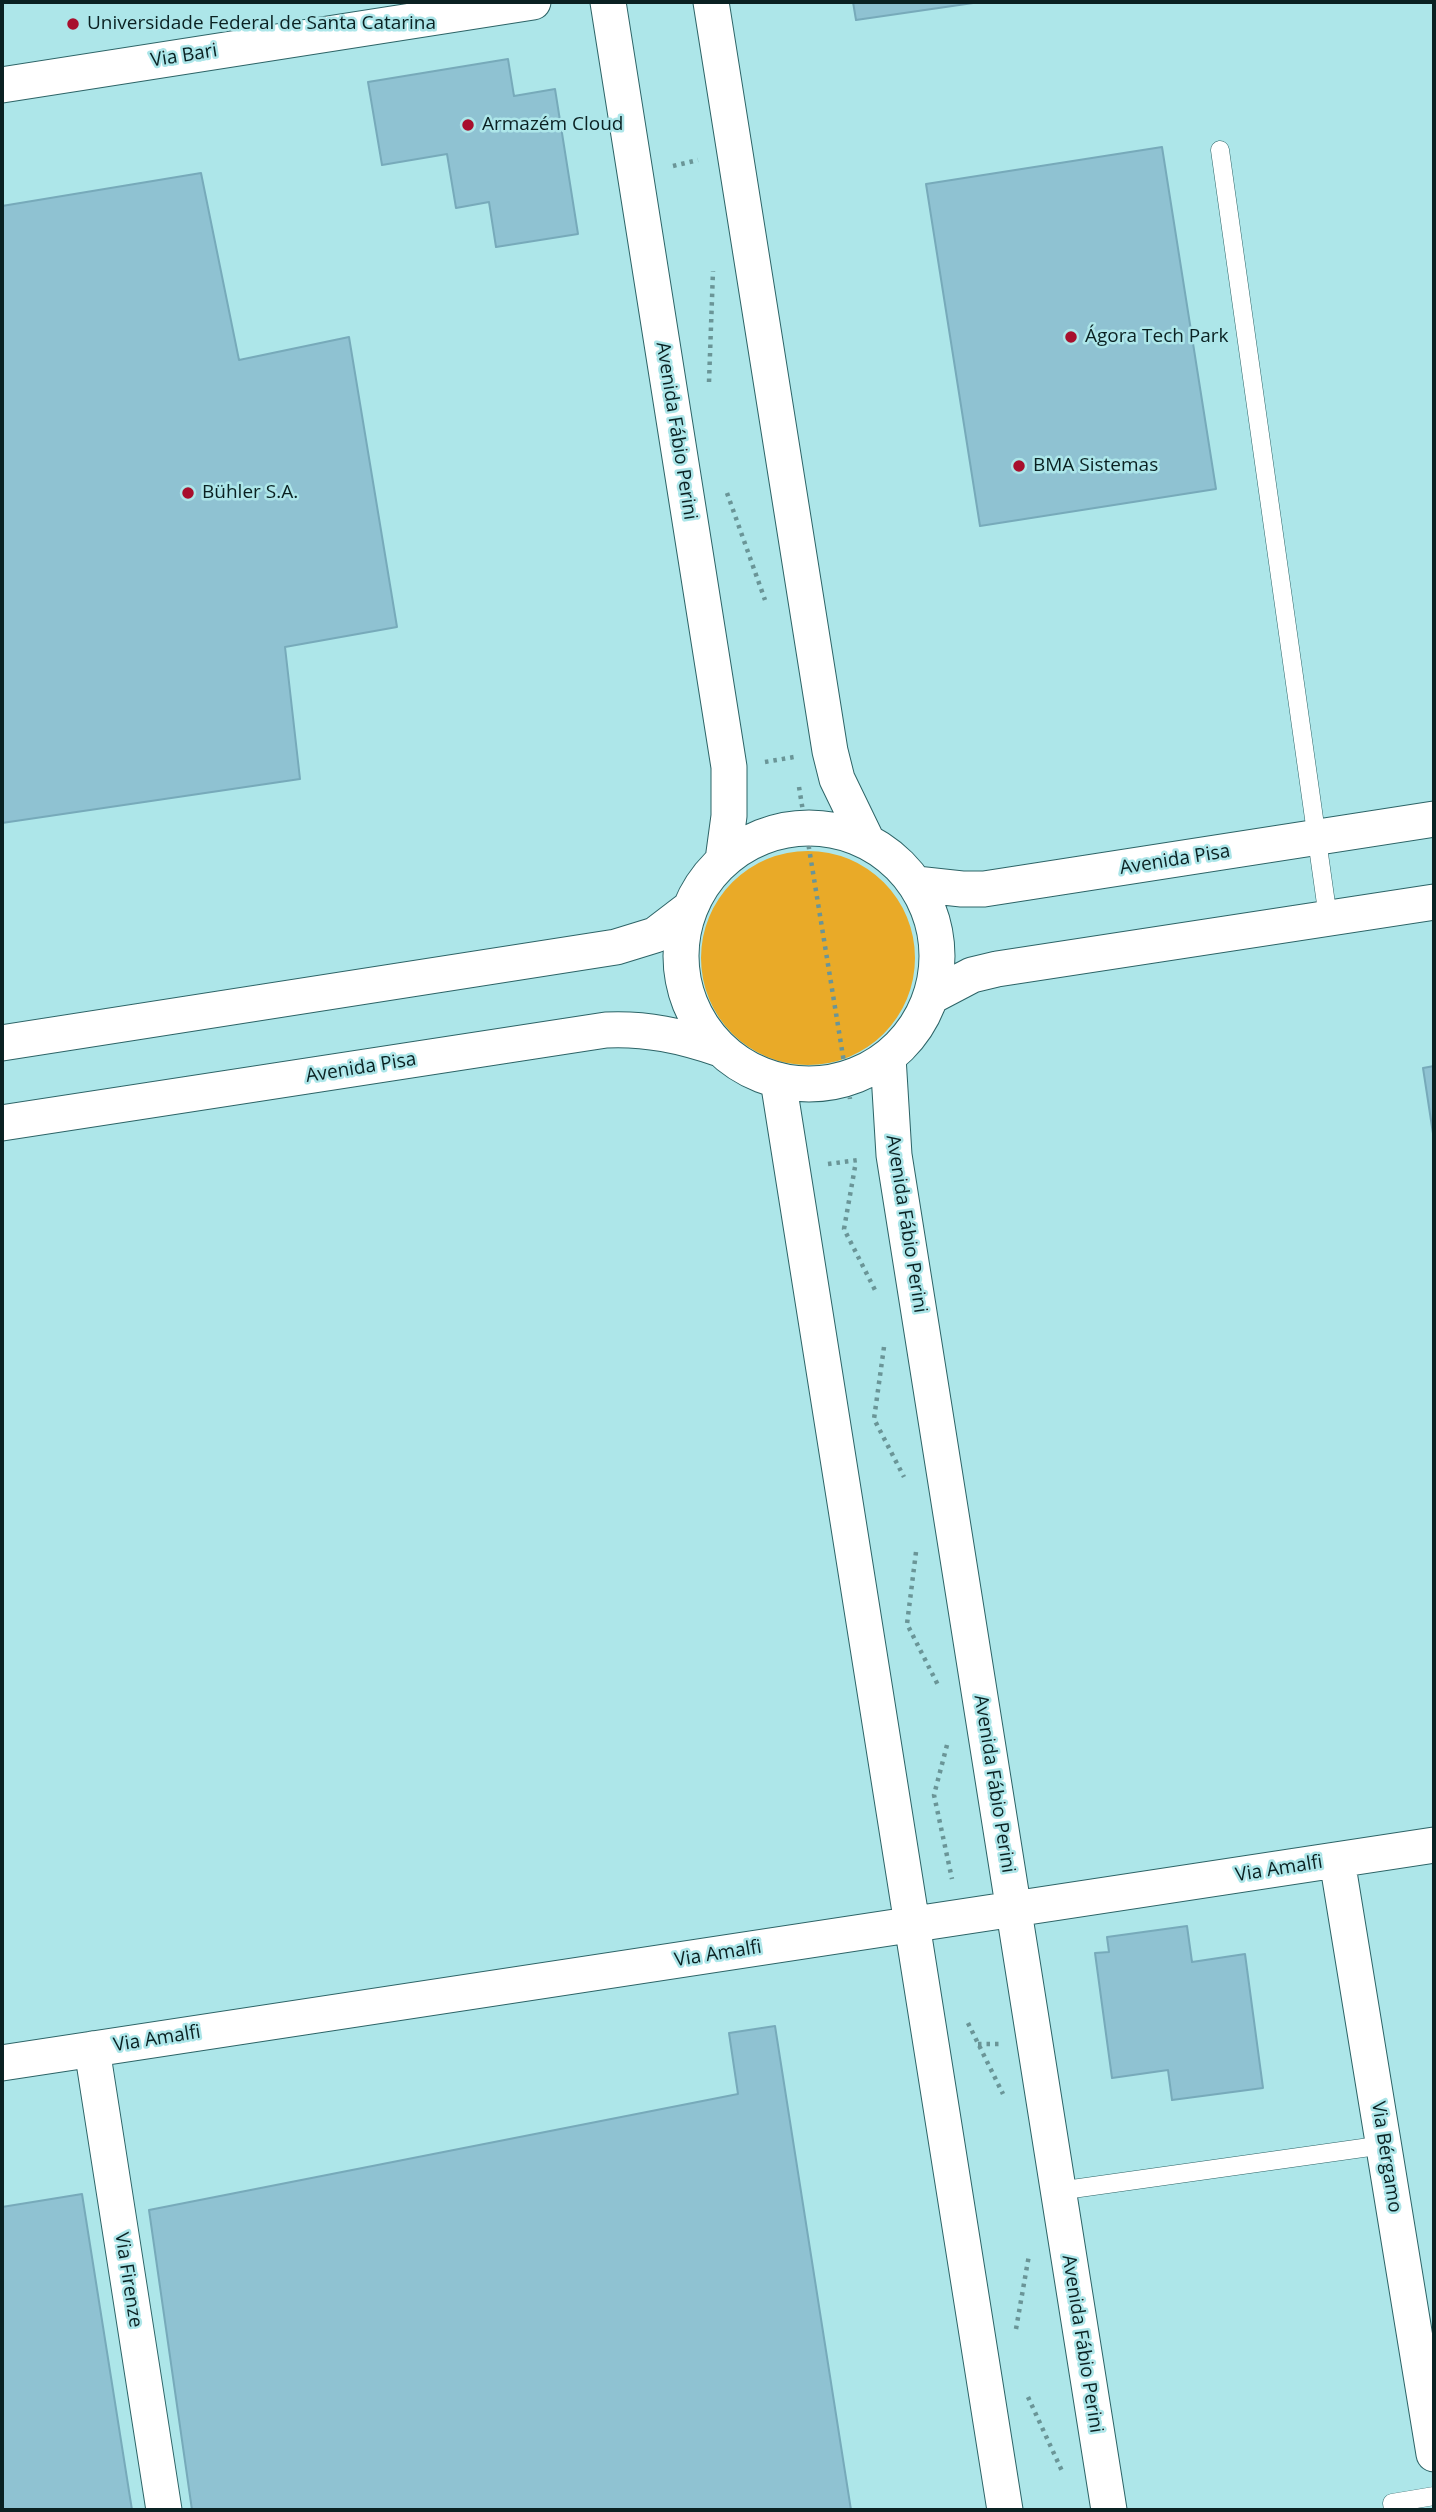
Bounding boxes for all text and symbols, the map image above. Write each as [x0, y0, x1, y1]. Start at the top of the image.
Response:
place label: Universidade Federal de Santa Catarina [87, 13, 436, 35]
marker: Universidade Federal de Santa Catarina [65, 16, 81, 32]
street label: Via Bari [149, 39, 219, 73]
place label: Armazém Cloud [482, 114, 623, 136]
marker: Armazém Cloud [460, 117, 476, 133]
place label: Ágora Tech Park [1085, 326, 1229, 348]
marker: Ágora Tech Park [1063, 329, 1079, 345]
street label: Avenida Fábio Perini [651, 340, 701, 522]
place label: BMA Sistemas [1033, 455, 1158, 477]
marker: BMA Sistemas [1011, 458, 1027, 474]
place label: Bühler S.A. [202, 482, 298, 504]
marker: Bühler S.A. [180, 485, 196, 501]
street label: Avenida Pisa [1118, 840, 1232, 880]
street label: Avenida Pisa [304, 1048, 418, 1088]
street label: Avenida Fábio Perini [881, 1133, 931, 1315]
street label: Avenida Fábio Perini [969, 1693, 1019, 1875]
street label: Via Amalfi [1234, 1851, 1324, 1887]
street label: Via Amalfi [673, 1936, 763, 1972]
street label: Via Amalfi [112, 2021, 202, 2057]
street label: Via Bérgamo [1366, 2100, 1406, 2214]
street label: Via Firenze [109, 2231, 147, 2329]
street label: Avenida Fábio Perini [1057, 2253, 1107, 2435]

